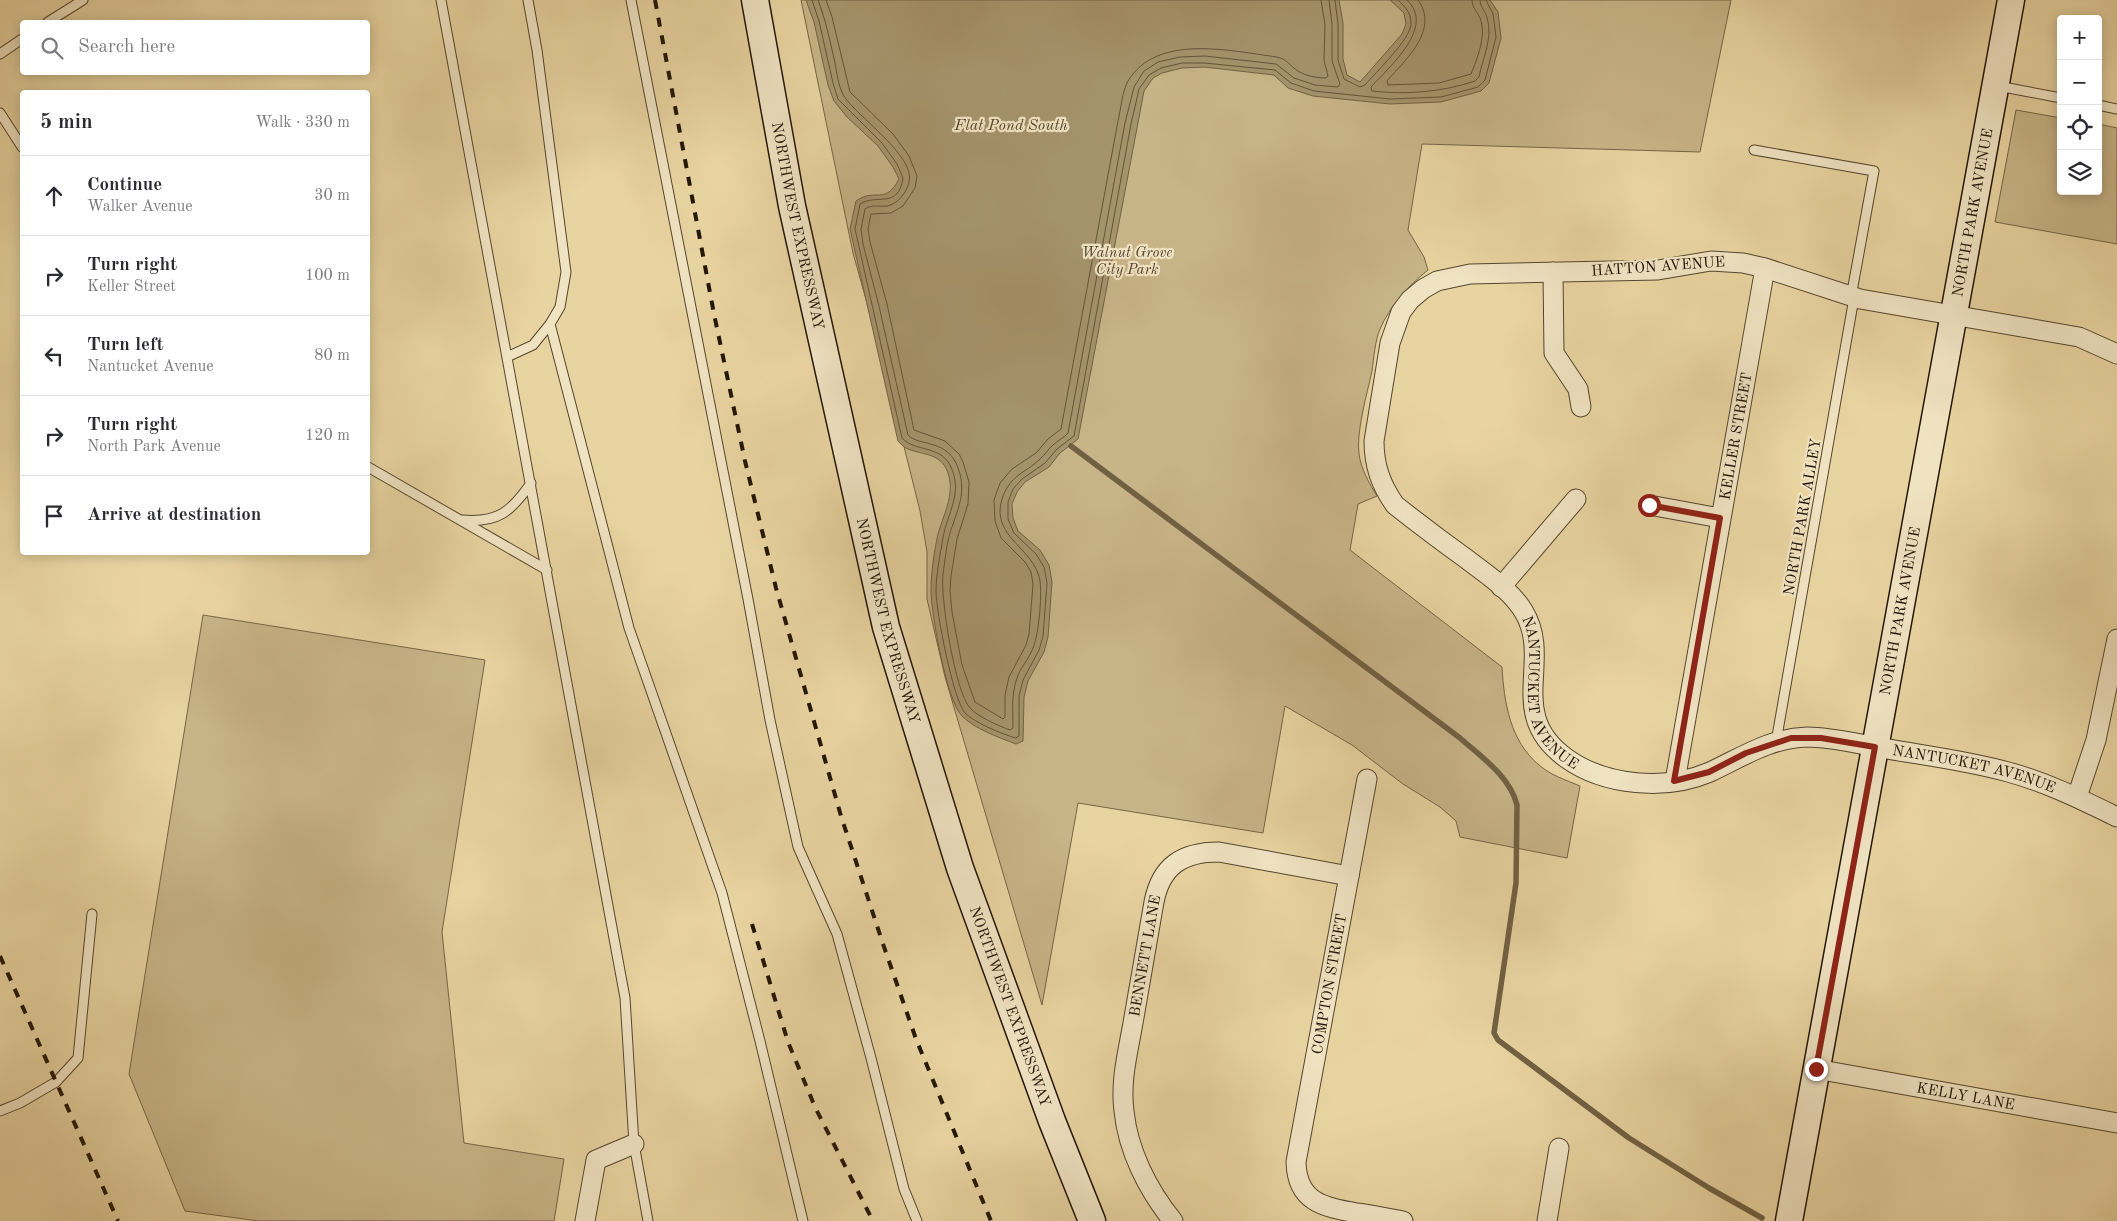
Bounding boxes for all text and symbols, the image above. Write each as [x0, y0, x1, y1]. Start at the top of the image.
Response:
map controls [2057, 15, 2102, 195]
button: + [2057, 15, 2102, 60]
search box [20, 20, 370, 75]
icon: search [38, 34, 66, 62]
text: Search here [78, 38, 175, 57]
button: − [2057, 60, 2102, 105]
button: locate [2057, 105, 2102, 150]
text: 5 min [40, 112, 93, 133]
text: Walk · 330 m [255, 115, 350, 131]
water label: Flat Pond South [953, 118, 1068, 134]
street label: NORTHWEST EXPRESSWAY [768, 121, 825, 332]
street label: NORTH PARK AVENUE [1951, 127, 1997, 298]
button: layers [2057, 150, 2102, 195]
text: Continue [87, 176, 162, 195]
icon: ahead [40, 182, 68, 210]
text: 30 m [314, 188, 350, 204]
text: Walker Avenue [87, 199, 193, 215]
park label: Walnut Grove City Park [1082, 246, 1173, 278]
street label: HATTON AVENUE [1591, 255, 1726, 280]
text: Turn right [87, 256, 177, 275]
icon: right [40, 262, 68, 290]
text: 100 m [305, 268, 350, 284]
text: Keller Street [87, 279, 176, 295]
text: Turn left [87, 336, 164, 355]
icon: left [40, 342, 68, 370]
text: 80 m [314, 348, 350, 364]
text: Nantucket Avenue [87, 359, 214, 375]
street label: KELLER STREET [1718, 372, 1756, 502]
text: Turn right [87, 416, 177, 435]
icon: right [40, 422, 68, 450]
text: 120 m [305, 428, 350, 444]
street label: NORTH PARK ALLEY [1782, 437, 1825, 597]
text: North Park Avenue [87, 439, 221, 455]
route start [1638, 494, 1661, 517]
icon: arrive [40, 502, 68, 530]
text: Arrive at destination [87, 506, 261, 525]
street label: NORTHWEST EXPRESSWAY [853, 517, 921, 726]
street label: NORTH PARK AVENUE [1879, 526, 1924, 697]
street label: NANTUCKET AVENUE [1518, 614, 1580, 773]
street label: NANTUCKET AVENUE [1891, 744, 2057, 797]
street label: BENNETT LANE [1128, 894, 1164, 1018]
street label: NORTHWEST EXPRESSWAY [966, 905, 1052, 1109]
street label: COMPTON STREET [1311, 913, 1350, 1056]
route end [1805, 1058, 1828, 1081]
street label: KELLY LANE [1915, 1081, 2016, 1113]

